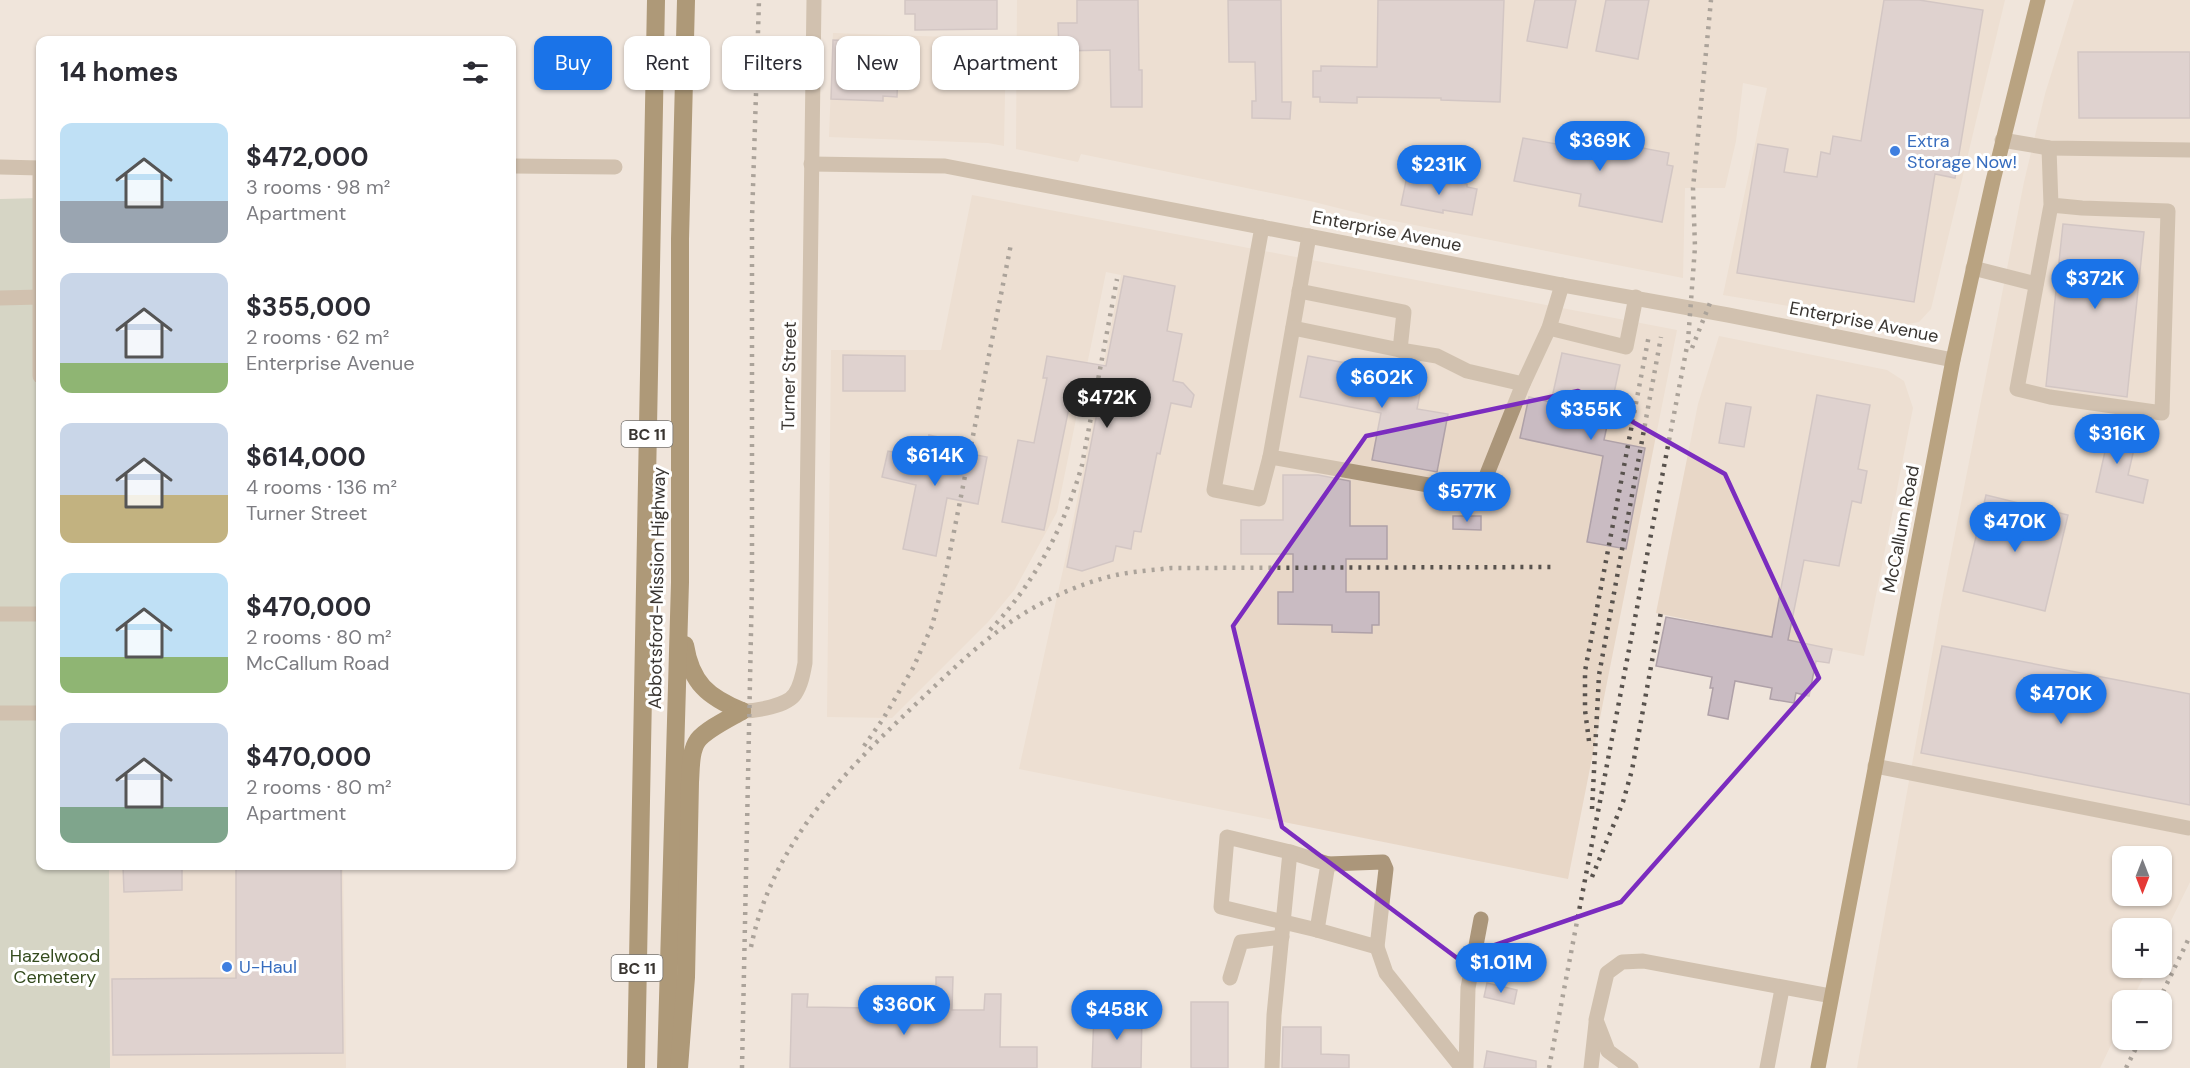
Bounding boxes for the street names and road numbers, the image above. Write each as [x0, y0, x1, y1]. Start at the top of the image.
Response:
street label: Enterprise Avenue [1310, 205, 1464, 257]
street label: Enterprise Avenue [1787, 296, 1941, 348]
street label: Turner Street [776, 321, 802, 431]
road number: BC 11 [622, 421, 672, 447]
street label: McCallum Road [1877, 463, 1925, 595]
street label: Abbotsford-Mission Highway [643, 467, 671, 709]
road number: BC 11 [612, 955, 662, 981]

